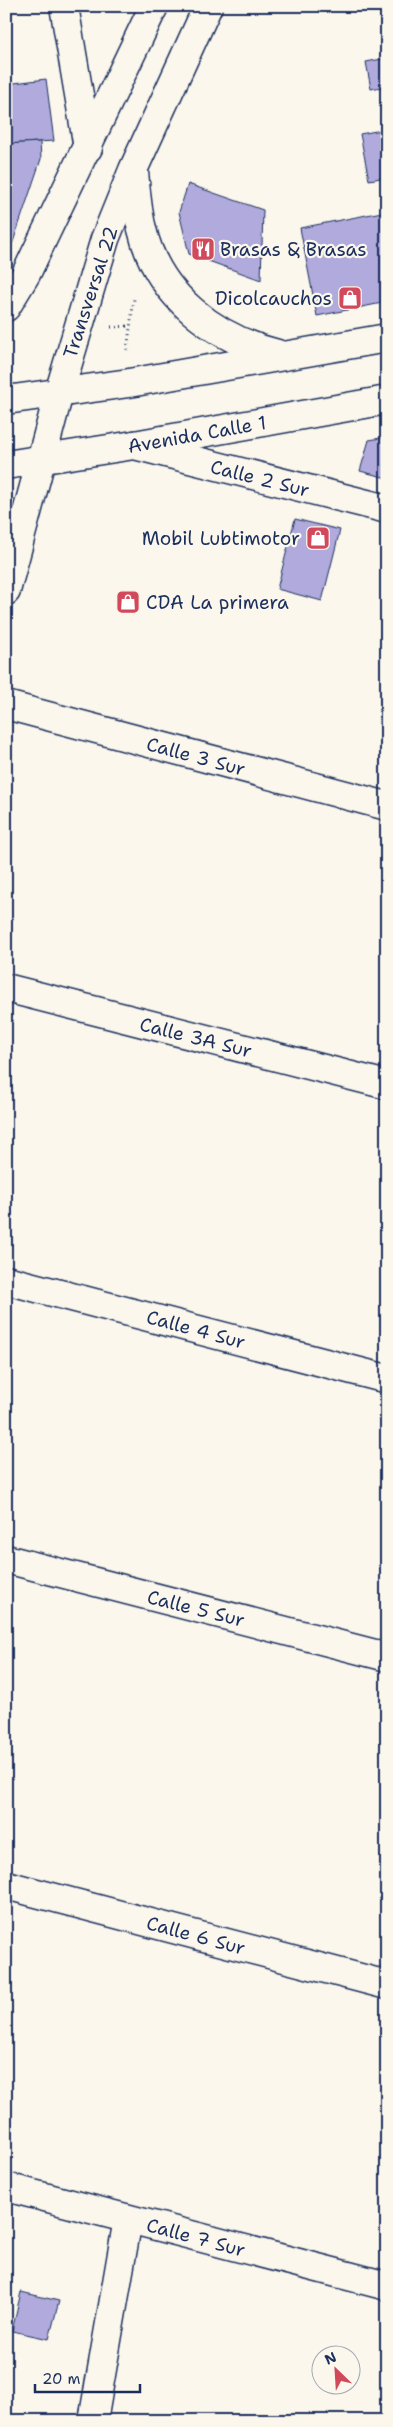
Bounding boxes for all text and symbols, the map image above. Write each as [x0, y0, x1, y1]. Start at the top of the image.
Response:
street label: Transversal 22 [57, 223, 124, 361]
restaurant icon: Brasas & Brasas [190, 236, 216, 262]
place label: Brasas & Brasas [220, 237, 367, 262]
shop icon: Dicolcauchos [337, 285, 363, 311]
place label: Dicolcauchos [215, 286, 332, 311]
street label: Avenida Calle 1 [126, 410, 268, 459]
street label: Calle 2 Sur [208, 454, 312, 503]
shop icon: Mobil Lubtimotor [305, 525, 331, 551]
place label: Mobil Lubtimotor [142, 526, 300, 551]
shop icon: CDA La primera [115, 589, 141, 615]
place label: CDA La primera [146, 590, 289, 615]
street label: Calle 3 Sur [144, 731, 248, 782]
street label: Calle 3A Sur [137, 1011, 255, 1063]
street label: Calle 4 Sur [144, 1304, 248, 1355]
street label: Calle 5 Sur [144, 1584, 247, 1633]
street label: Calle 6 Sur [144, 1910, 248, 1961]
street label: Calle 7 Sur [144, 2212, 248, 2263]
north arrow [310, 2344, 360, 2394]
text: N [322, 2348, 339, 2369]
scale bar [35, 2362, 140, 2394]
text: 20 m [42, 2369, 81, 2389]

